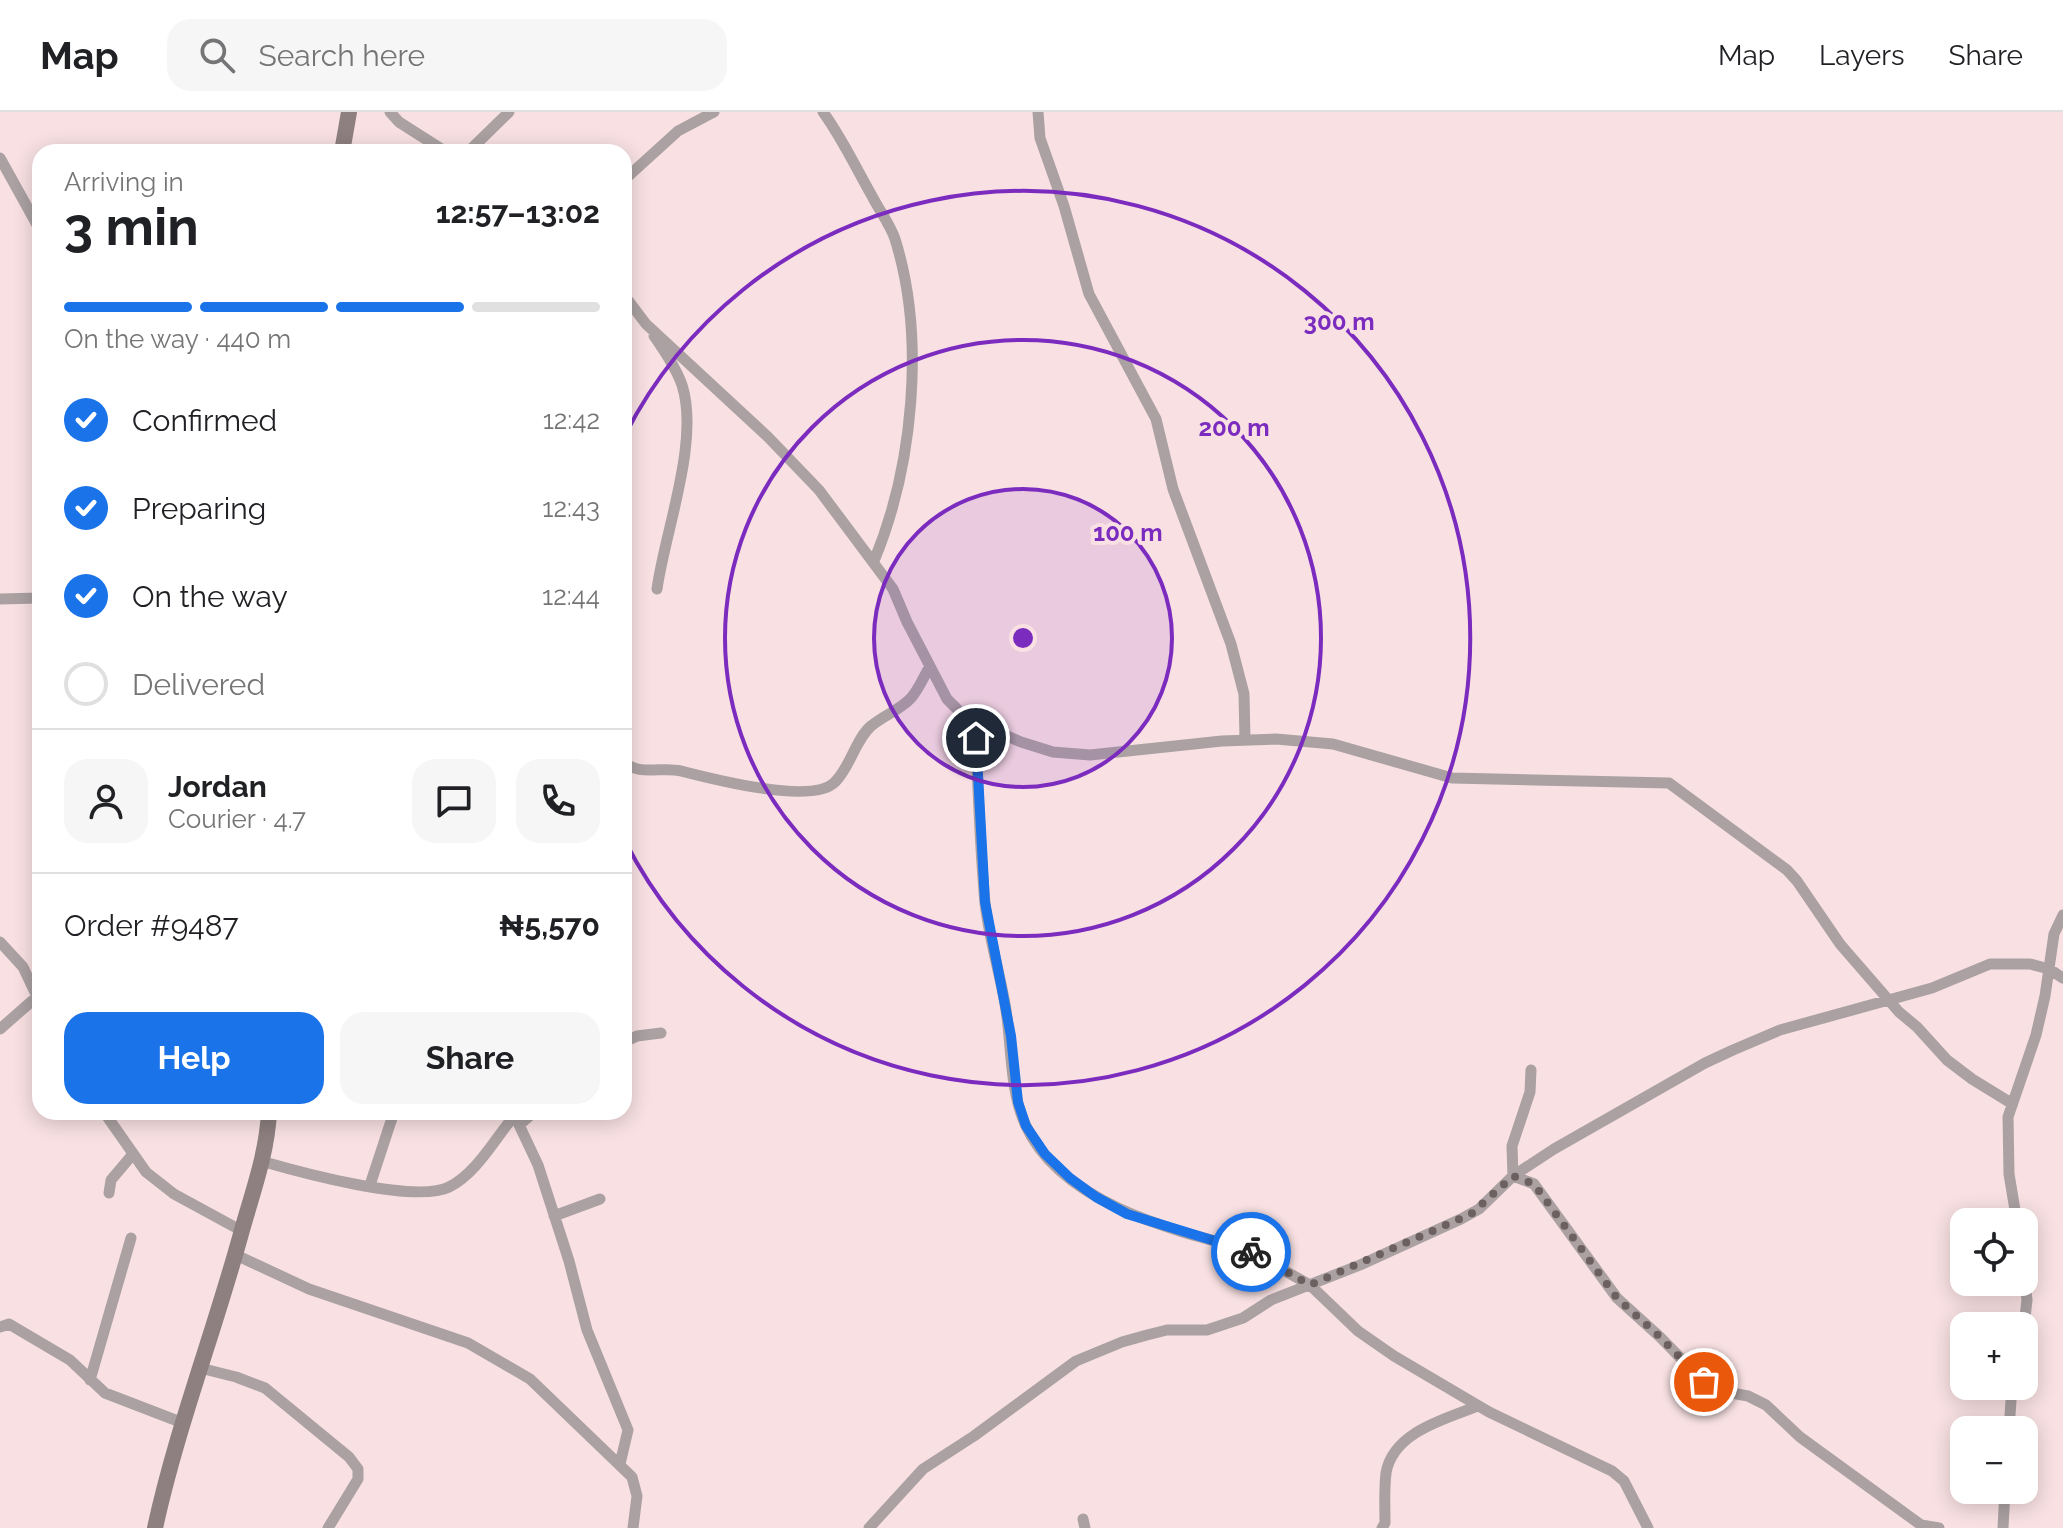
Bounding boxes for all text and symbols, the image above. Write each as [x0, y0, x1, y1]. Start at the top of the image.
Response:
search box [167, 19, 727, 91]
text: Map [40, 33, 119, 78]
icon: search [195, 33, 239, 77]
text: Search here [259, 38, 425, 73]
text: Map [1718, 39, 1775, 72]
text: Layers [1819, 39, 1905, 72]
text: Share [1949, 39, 2023, 72]
text: Arriving in [64, 167, 184, 197]
text: 12:57–13:02 [436, 195, 600, 230]
text: 3 min [64, 196, 199, 257]
text: 300 m [1304, 307, 1374, 336]
text: On the way · 440 m [64, 324, 291, 354]
icon: check [64, 398, 108, 442]
text: Confirmed [132, 403, 277, 438]
text: 12:42 [543, 405, 600, 435]
text: 200 m [1198, 413, 1270, 442]
icon: check [64, 486, 108, 530]
text: Preparing [132, 491, 266, 526]
text: 12:43 [542, 493, 600, 523]
text: 100 m [1093, 518, 1163, 547]
icon: check [64, 574, 108, 618]
text: On the way [132, 579, 288, 614]
text: 12:44 [542, 581, 600, 611]
centre of rings [1009, 624, 1037, 652]
text: Delivered [132, 667, 265, 702]
pin [942, 704, 1010, 772]
icon: home [954, 716, 998, 760]
button: person [64, 759, 148, 843]
button: chat [412, 759, 496, 843]
button: phone [516, 759, 600, 843]
text: Jordan [168, 769, 267, 804]
text: Courier · 4.7 [168, 804, 306, 834]
text: Order #9487 [64, 908, 239, 943]
text: ₦5,570 [499, 908, 600, 943]
button: Help [64, 1012, 324, 1104]
button: Share [340, 1012, 600, 1104]
map controls [1950, 1208, 2038, 1504]
button: locate [1950, 1208, 2038, 1296]
courier [1211, 1212, 1291, 1292]
icon: bike [1229, 1230, 1273, 1274]
button: + [1950, 1312, 2038, 1400]
pin [1670, 1348, 1738, 1416]
icon: bag [1682, 1360, 1726, 1404]
button: − [1950, 1416, 2038, 1504]

